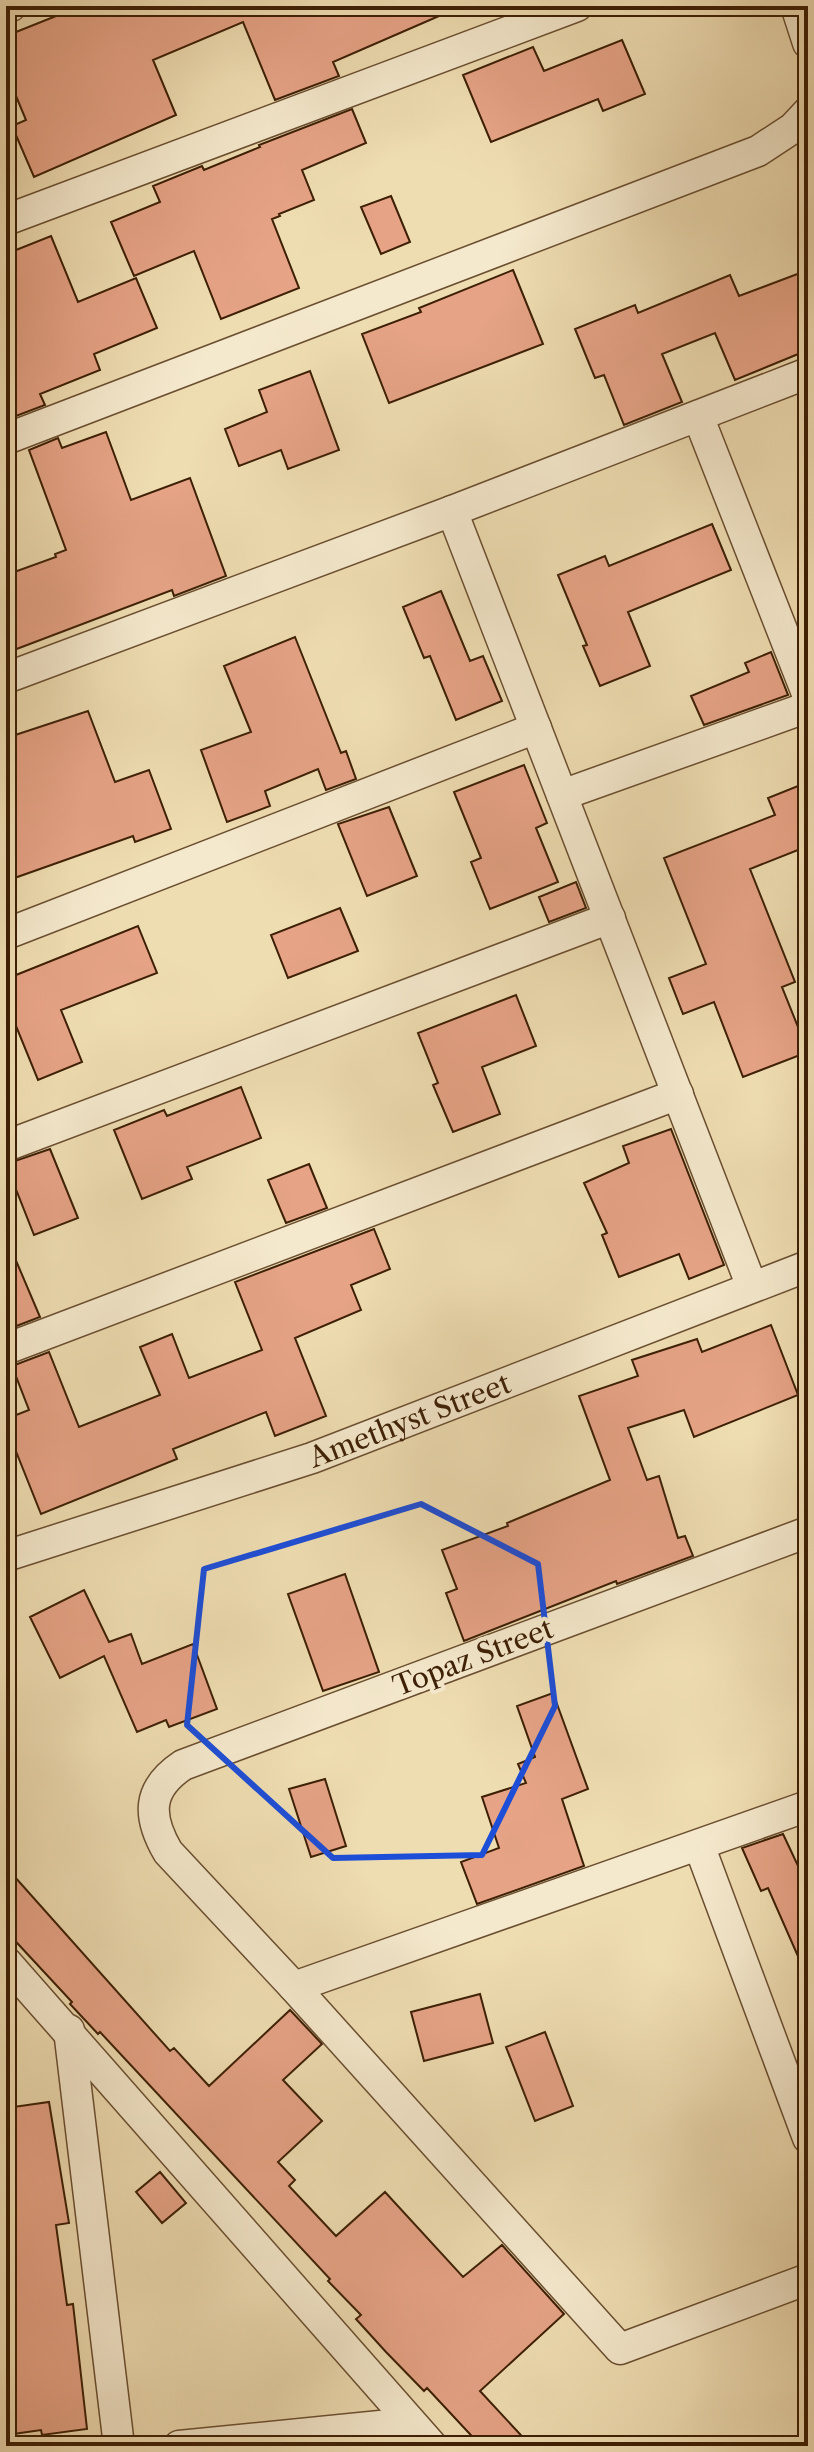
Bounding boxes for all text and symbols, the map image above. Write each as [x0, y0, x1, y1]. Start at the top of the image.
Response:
street label: Amethyst Street [303, 1366, 515, 1475]
street label: Topaz Street [388, 1611, 558, 1703]

